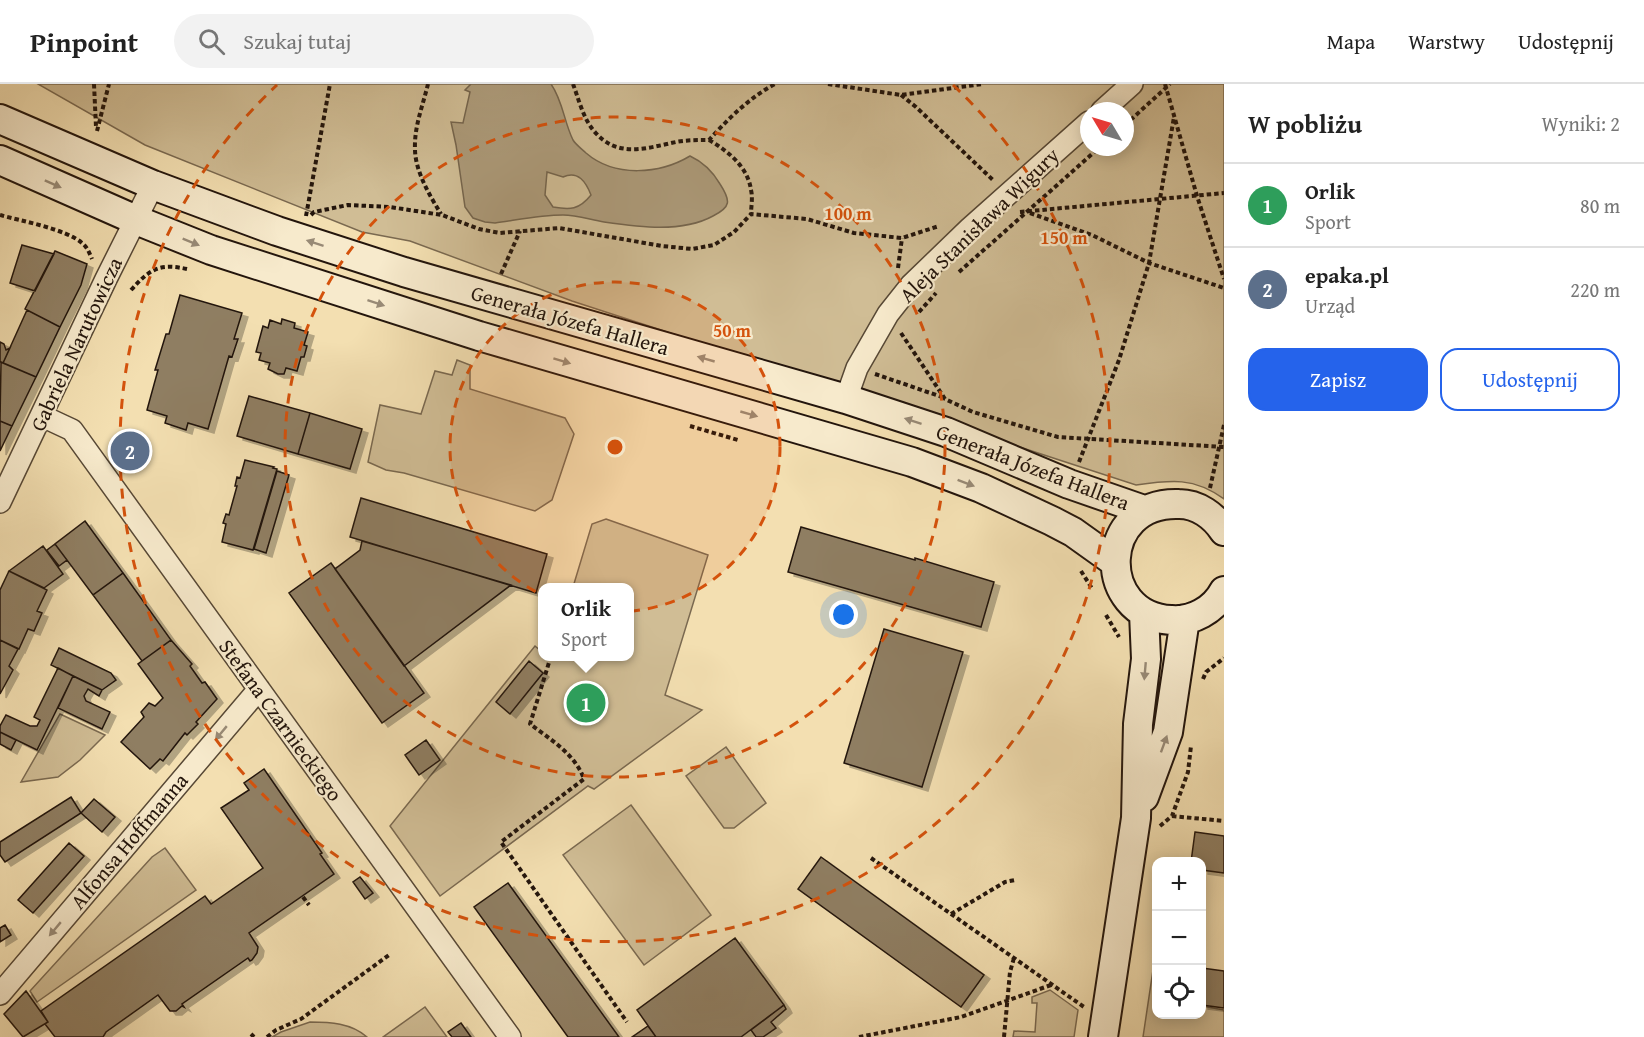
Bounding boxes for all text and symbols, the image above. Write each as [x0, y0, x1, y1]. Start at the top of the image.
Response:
search box [174, 14, 594, 68]
text: Pinpoint [30, 21, 138, 62]
icon: search [195, 25, 228, 58]
text: Szukaj tutaj [243, 25, 352, 57]
text: Mapa [1327, 26, 1375, 57]
text: Warstwy [1408, 26, 1485, 57]
text: Udostępnij [1518, 26, 1614, 57]
north arrow [1080, 102, 1134, 156]
text: W pobliżu [1248, 104, 1362, 143]
text: Wyniki: 2 [1542, 109, 1620, 138]
street label: Aleja Stanisława Wigury [892, 140, 1066, 310]
text: Orlik [1305, 175, 1355, 207]
one-way arrow [45, 179, 62, 188]
text: 1 [1262, 191, 1273, 220]
text: 80 m [1580, 191, 1620, 220]
text: 100 m [824, 200, 872, 227]
text: Sport [1305, 207, 1351, 236]
text: 150 m [1040, 224, 1088, 251]
one-way arrow [182, 237, 200, 247]
one-way arrow [306, 238, 324, 247]
street label: Gabriela Narutowicza [22, 252, 130, 436]
text: epaka.pl [1305, 259, 1389, 291]
text: 2 [1262, 275, 1273, 304]
text: 220 m [1570, 275, 1620, 304]
street label: Generała Józefa Hallera [467, 277, 673, 363]
text: Urząd [1305, 291, 1355, 320]
one-way arrow [367, 299, 385, 308]
text: 50 m [713, 317, 752, 344]
button: Zapisz [1248, 348, 1428, 411]
button: Udostępnij [1440, 348, 1620, 411]
one-way arrow [697, 354, 715, 363]
one-way arrow [553, 357, 571, 366]
one-way arrow [740, 410, 758, 420]
one-way arrow [904, 416, 922, 425]
street label: Generała Józefa Hallera [932, 416, 1134, 518]
pin: 2 [110, 428, 150, 473]
centre of rings [605, 437, 625, 457]
one-way arrow [957, 478, 975, 488]
popup [538, 583, 634, 661]
text: Orlik [561, 592, 611, 624]
your location [829, 600, 858, 629]
text: Sport [561, 624, 607, 653]
street label: Stefana Czarnieckiego [211, 632, 351, 808]
one-way arrow [1140, 662, 1150, 681]
pin: 1 [566, 680, 606, 726]
one-way arrow [215, 725, 228, 740]
one-way arrow [1159, 734, 1169, 752]
street label: Alfonsa Hoffmanna [63, 766, 195, 916]
map controls [1152, 857, 1206, 1019]
button: + [1152, 857, 1206, 911]
button: − [1152, 911, 1206, 965]
one-way arrow [49, 921, 62, 936]
button: locate [1152, 965, 1206, 1019]

